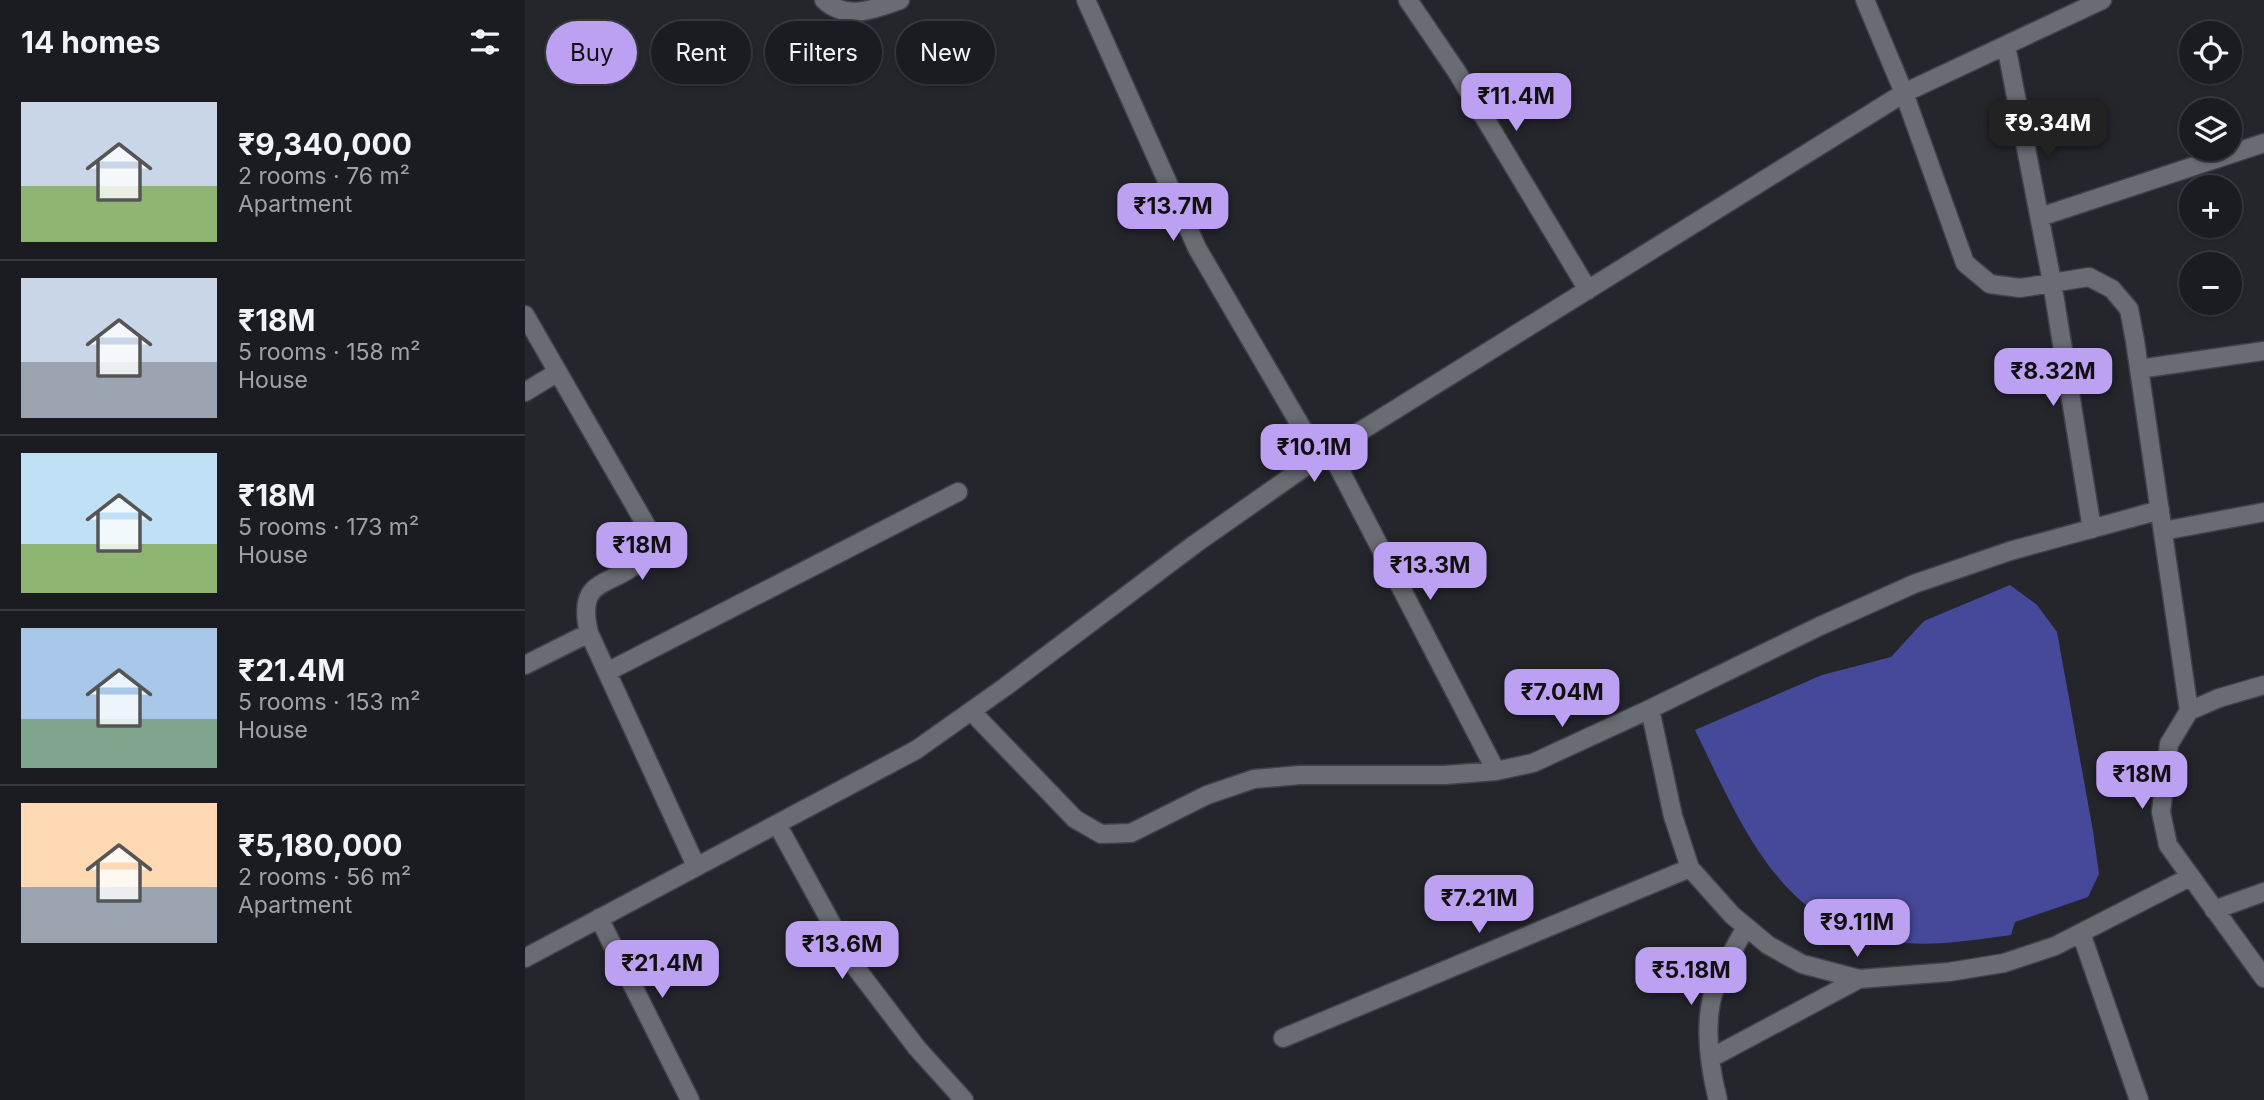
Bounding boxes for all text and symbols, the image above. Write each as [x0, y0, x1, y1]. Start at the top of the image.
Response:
chip: Buy [546, 21, 637, 84]
chip: Rent [651, 21, 751, 84]
chip: Filters [765, 21, 882, 84]
chip: New [896, 21, 995, 84]
map controls [2179, 21, 2242, 315]
button: locate [2179, 21, 2242, 84]
icon: filters [466, 23, 504, 61]
text: 14 homes [21, 24, 160, 60]
pin: ₹11.4M [1459, 74, 1573, 133]
text: ₹11.4M [1477, 82, 1555, 110]
button: layers [2179, 98, 2242, 161]
pin: ₹9.34M [1991, 100, 2105, 160]
text: ₹9.34M [2005, 109, 2091, 137]
text: ₹9,340,000 [238, 126, 412, 162]
icon: home [77, 130, 161, 214]
text: 2 rooms · 76 m² [238, 162, 410, 190]
button: + [2179, 175, 2242, 238]
pin: ₹13.7M [1116, 184, 1230, 243]
text: Apartment [238, 190, 352, 218]
text: ₹13.7M [1133, 192, 1213, 220]
button: − [2179, 252, 2242, 315]
text: ₹18M [238, 302, 316, 338]
icon: home [77, 306, 161, 390]
text: 5 rooms · 158 m² [238, 338, 421, 366]
pin: ₹8.32M [1996, 348, 2110, 408]
text: ₹8.32M [2010, 357, 2096, 385]
text: House [238, 366, 308, 394]
pin: ₹10.1M [1257, 424, 1371, 484]
text: ₹10.1M [1277, 433, 1351, 461]
text: ₹18M [238, 477, 316, 513]
icon: home [77, 481, 161, 565]
text: 5 rooms · 173 m² [238, 513, 419, 541]
pin: ₹18M [601, 522, 683, 582]
text: ₹18M [612, 531, 672, 559]
text: House [238, 541, 308, 569]
pin: ₹13.3M [1373, 542, 1487, 602]
text: ₹13.3M [1390, 551, 1470, 579]
text: ₹21.4M [238, 652, 345, 688]
icon: home [77, 656, 161, 740]
pin: ₹7.04M [1505, 670, 1619, 729]
text: ₹7.04M [1520, 678, 1604, 706]
text: 5 rooms · 153 m² [238, 688, 420, 716]
text: House [238, 716, 308, 744]
pin: ₹18M [2101, 752, 2183, 811]
text: ₹18M [2112, 760, 2172, 788]
text: ₹5,180,000 [238, 827, 403, 863]
icon: home [77, 831, 161, 915]
text: 2 rooms · 56 m² [238, 863, 411, 891]
pin: ₹7.21M [1422, 876, 1536, 935]
text: ₹7.21M [1440, 884, 1518, 912]
text: Apartment [238, 891, 352, 919]
pin: ₹9.11M [1800, 900, 1914, 959]
text: ₹9.11M [1820, 908, 1894, 936]
pin: ₹13.6M [785, 922, 899, 981]
text: ₹13.6M [802, 930, 882, 958]
pin: ₹21.4M [605, 940, 719, 1000]
pin: ₹5.18M [1634, 948, 1748, 1007]
text: ₹21.4M [621, 949, 703, 977]
text: ₹5.18M [1651, 956, 1731, 984]

